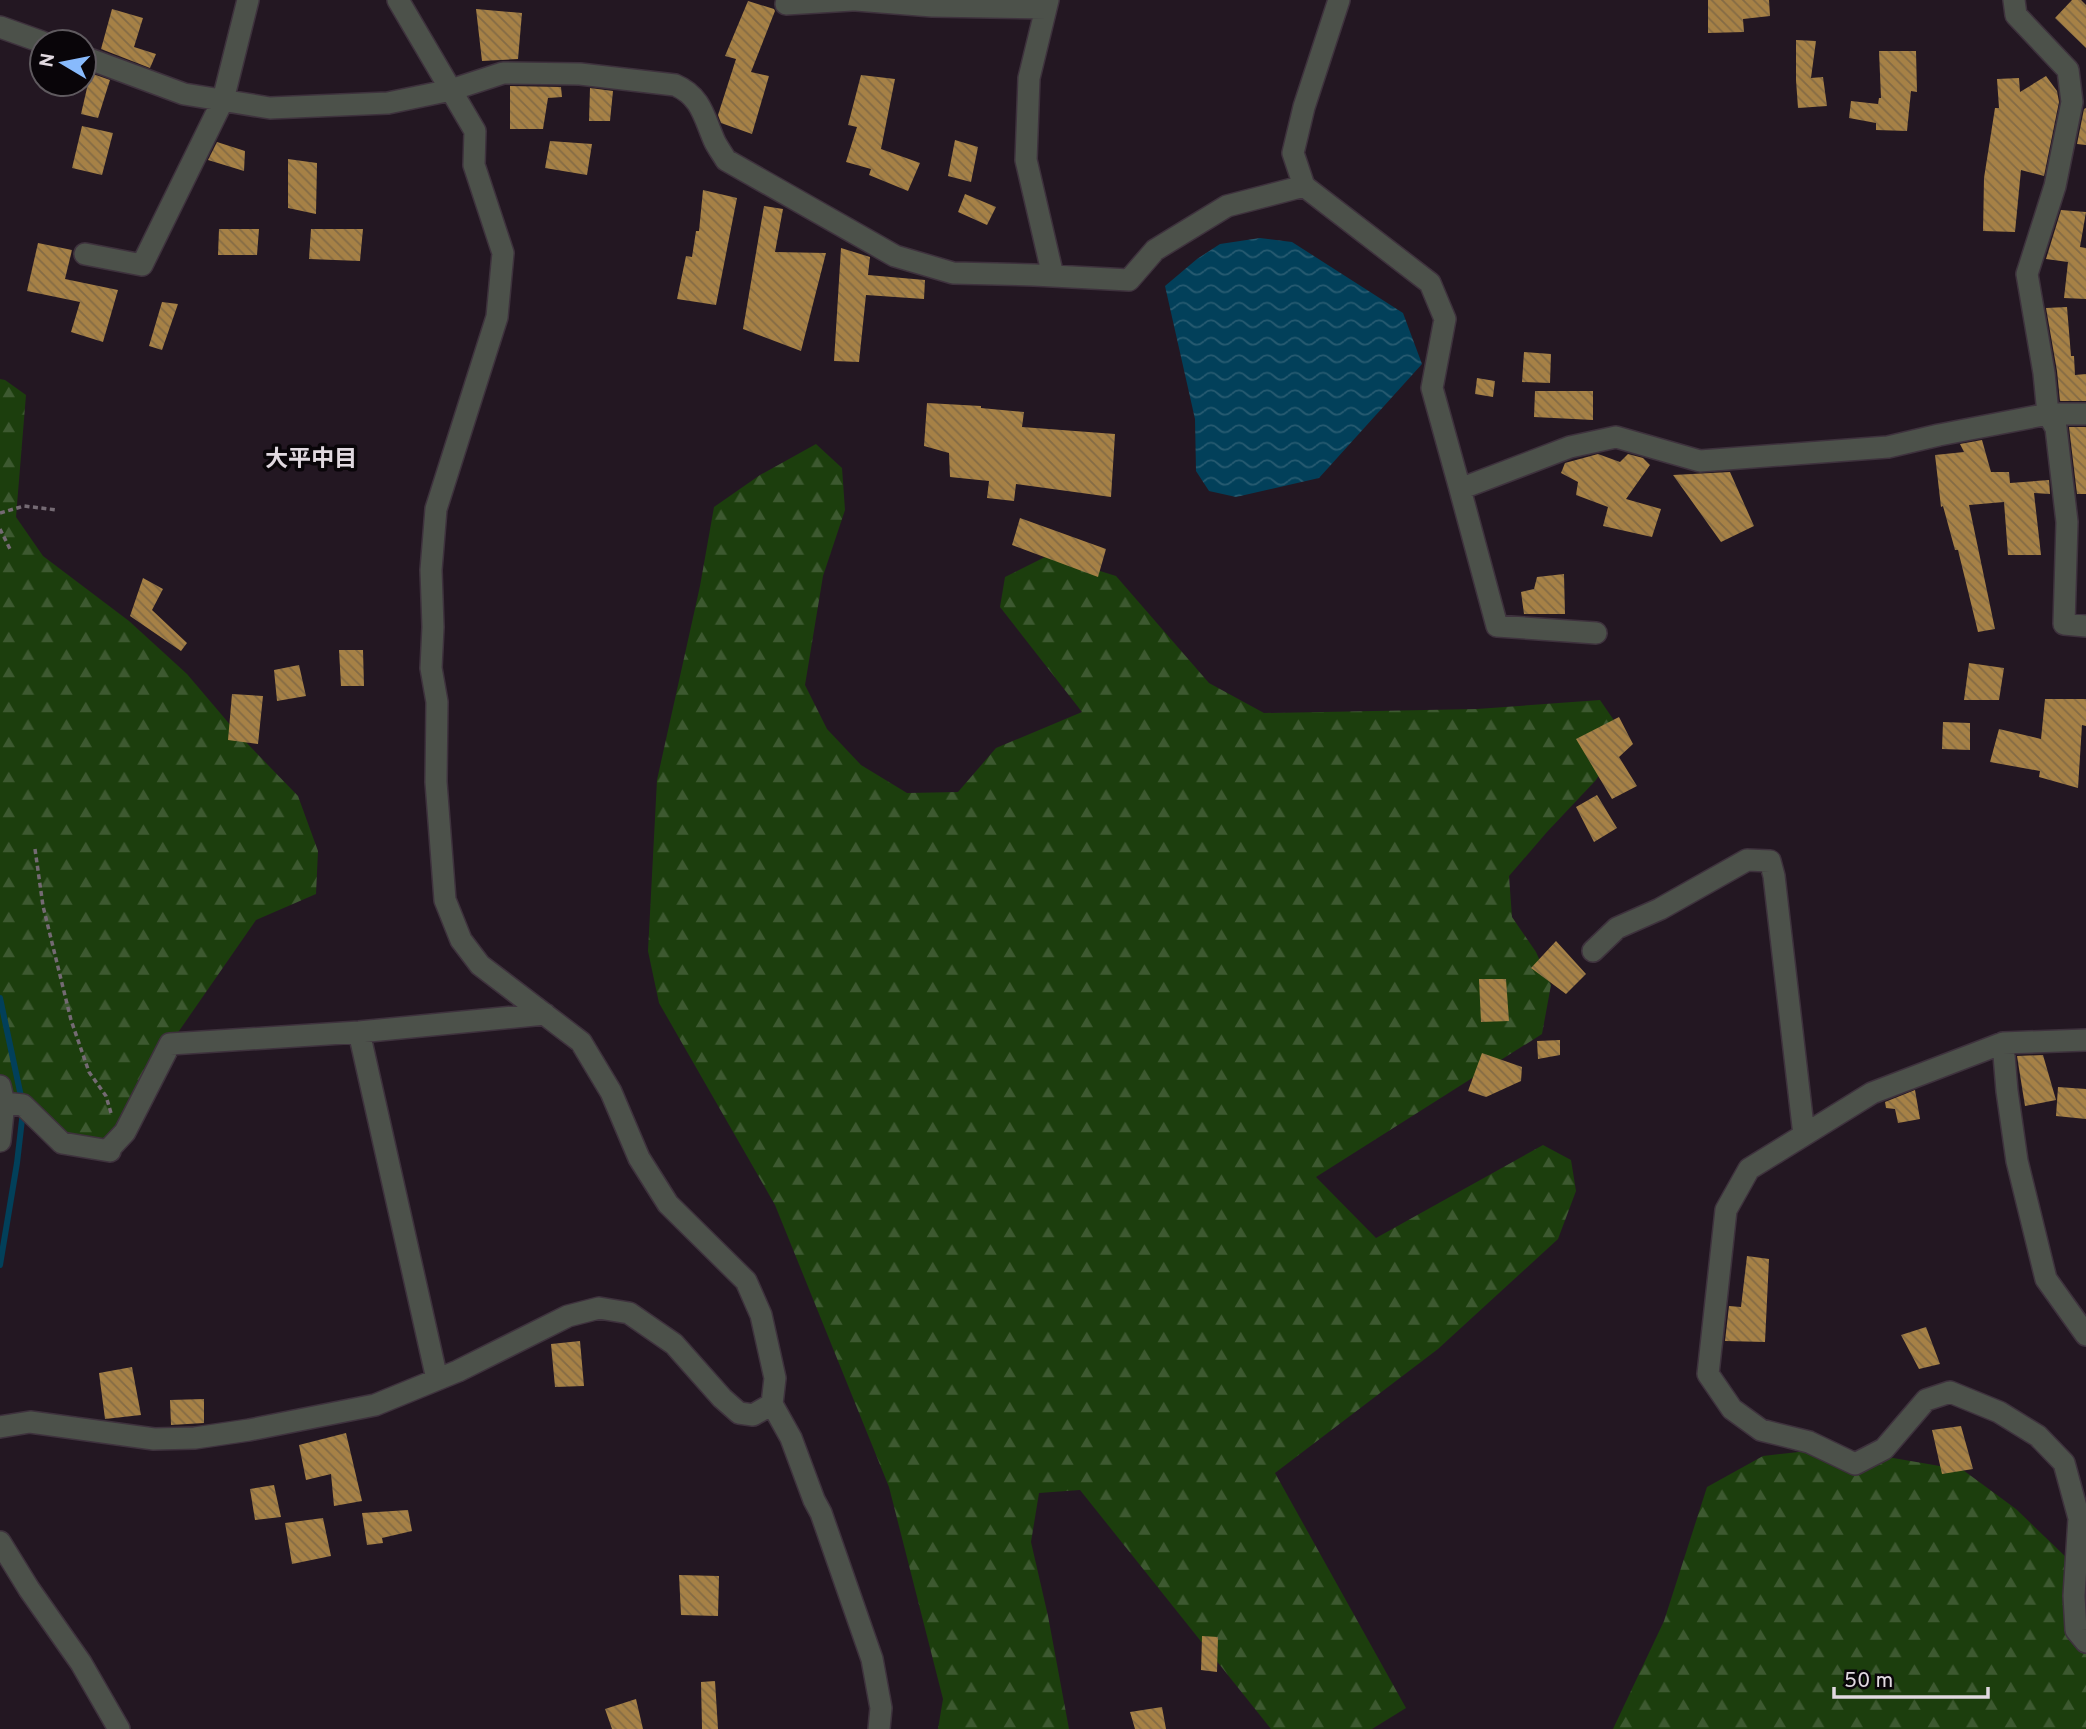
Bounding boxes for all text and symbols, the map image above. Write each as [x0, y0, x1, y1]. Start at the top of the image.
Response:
north arrow [28, 28, 98, 98]
text: N [35, 52, 61, 69]
district label: 大平中目 [265, 446, 357, 475]
scale bar [1834, 1656, 1988, 1700]
text: 50 m [1844, 1668, 1893, 1695]

